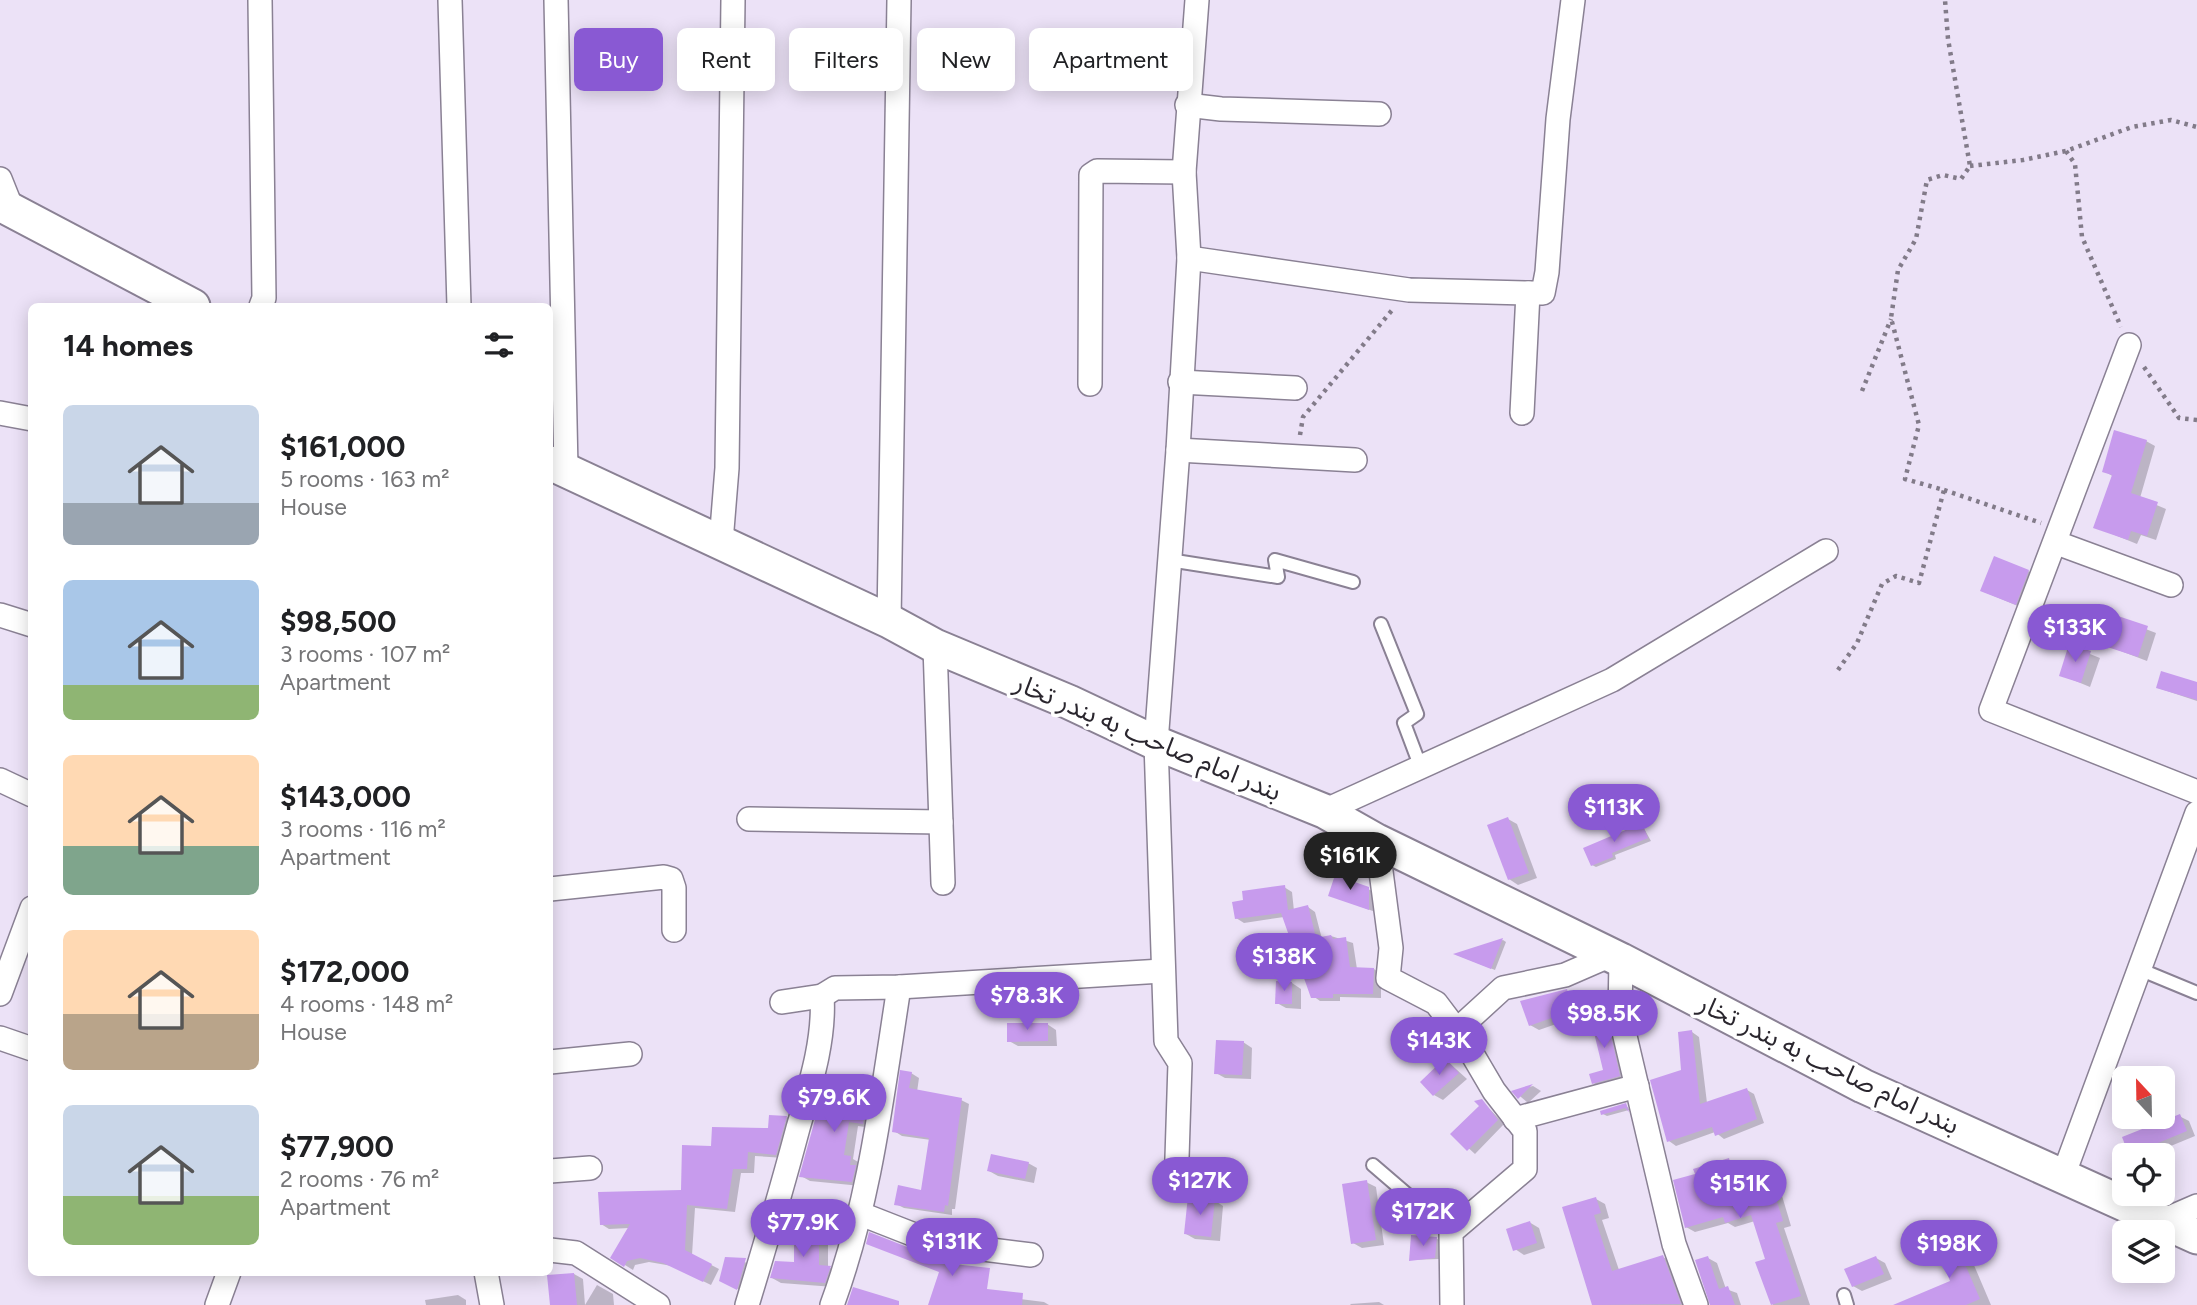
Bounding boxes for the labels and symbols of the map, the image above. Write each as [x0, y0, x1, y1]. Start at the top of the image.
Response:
pin: $133K [2026, 604, 2124, 664]
street label: بندر امام صاحب به بندر تخار [1007, 666, 1286, 811]
pin: $113K [1565, 784, 1663, 844]
pin: $161K [1301, 832, 1399, 892]
pin: $138K [1235, 934, 1333, 993]
pin: $78.3K [970, 972, 1084, 1032]
street label: بندر امام صاحب به بندر تخار [1691, 986, 1965, 1145]
pin: $98.5K [1547, 990, 1661, 1050]
pin: $143K [1390, 1018, 1488, 1077]
north arrow [2112, 1066, 2175, 1129]
pin: $79.6K [777, 1074, 891, 1134]
pin: $127K [1151, 1158, 1249, 1217]
pin: $151K [1691, 1160, 1789, 1220]
pin: $172K [1374, 1188, 1472, 1248]
pin: $77.9K [746, 1200, 860, 1259]
pin: $131K [903, 1218, 1001, 1278]
pin: $198K [1900, 1220, 1998, 1280]

